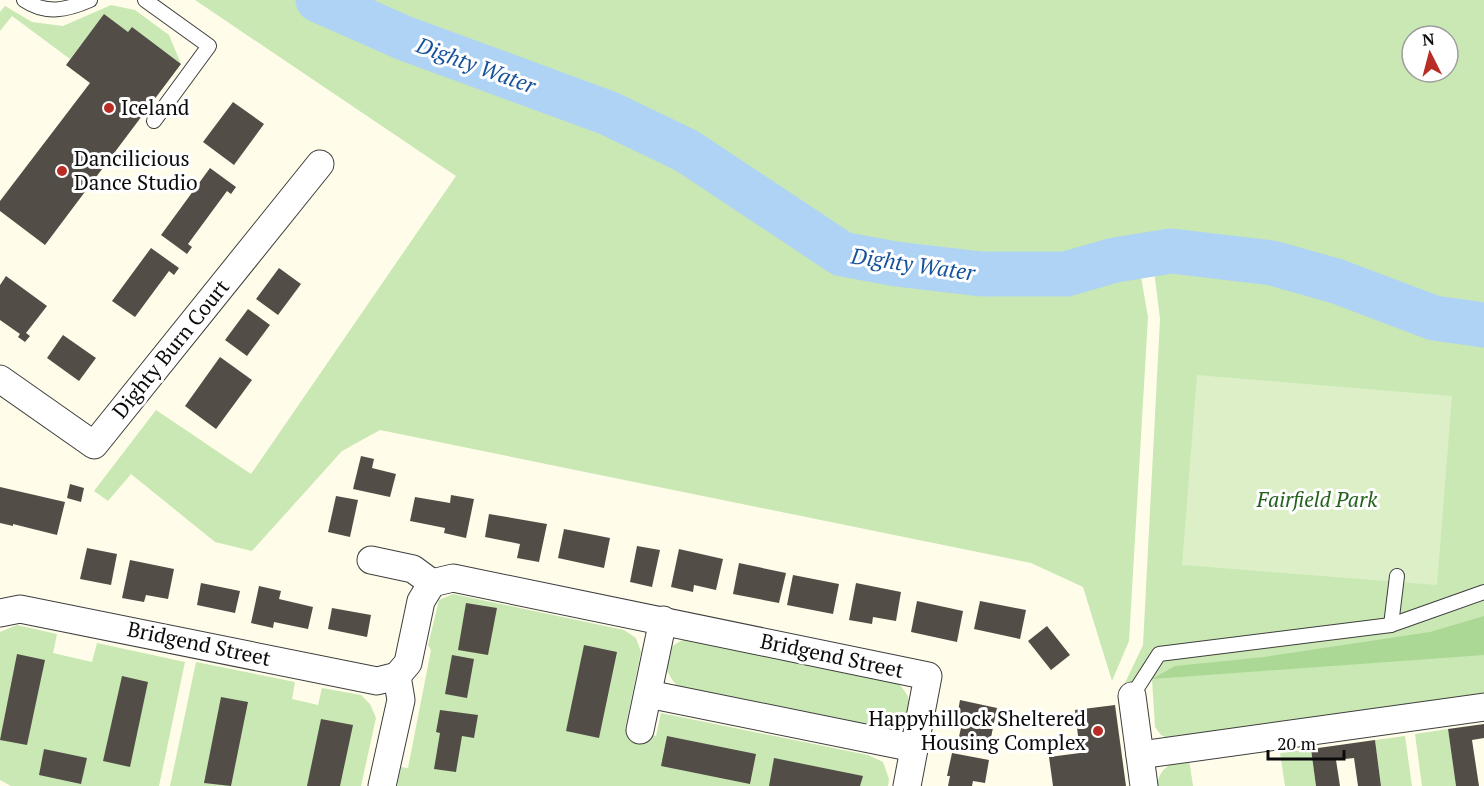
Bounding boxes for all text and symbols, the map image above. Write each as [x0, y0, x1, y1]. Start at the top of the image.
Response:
north arrow [1400, 24, 1460, 84]
text: N [1421, 28, 1436, 51]
water label: Dighty Water [412, 29, 541, 100]
place label: Iceland [121, 93, 190, 121]
marker: Iceland [102, 101, 116, 115]
place label: Dancilicious Dance Studio [74, 144, 198, 196]
marker: Dancilicious Dance Studio [55, 164, 69, 178]
water label: Dighty Water [848, 240, 978, 287]
street label: Dighty Burn Court [105, 273, 235, 424]
park label: Fairfield Park [1256, 485, 1378, 513]
street label: Bridgend Street [125, 614, 274, 672]
street label: Bridgend Street [758, 626, 907, 684]
place label: Happyhillock Sheltered Housing Complex [868, 704, 1086, 756]
scale bar [1268, 723, 1344, 761]
marker: Happyhillock Sheltered Housing Complex [1091, 724, 1105, 738]
text: 20 m [1277, 731, 1317, 755]

